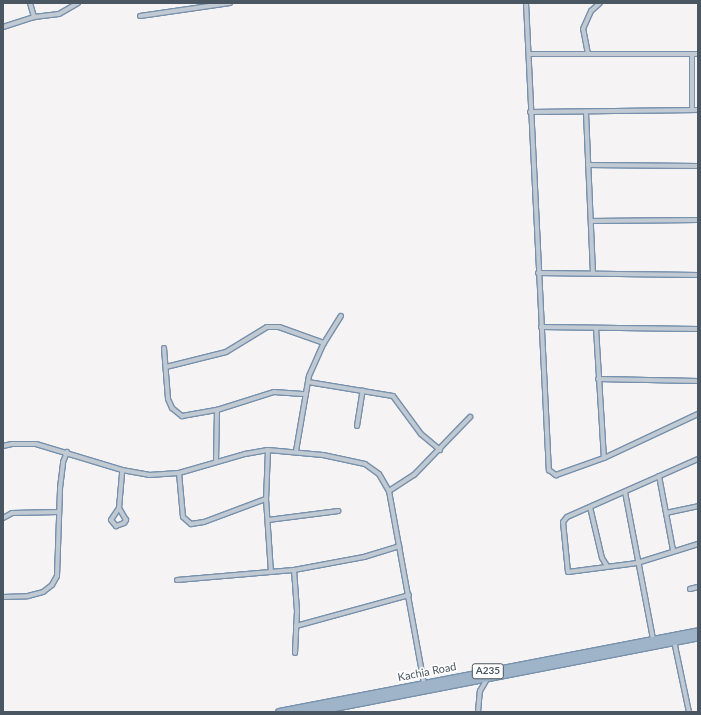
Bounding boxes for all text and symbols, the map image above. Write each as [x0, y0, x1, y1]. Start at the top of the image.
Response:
street label: Kachia Road [397, 660, 457, 684]
road number: A235 [471, 663, 505, 679]

